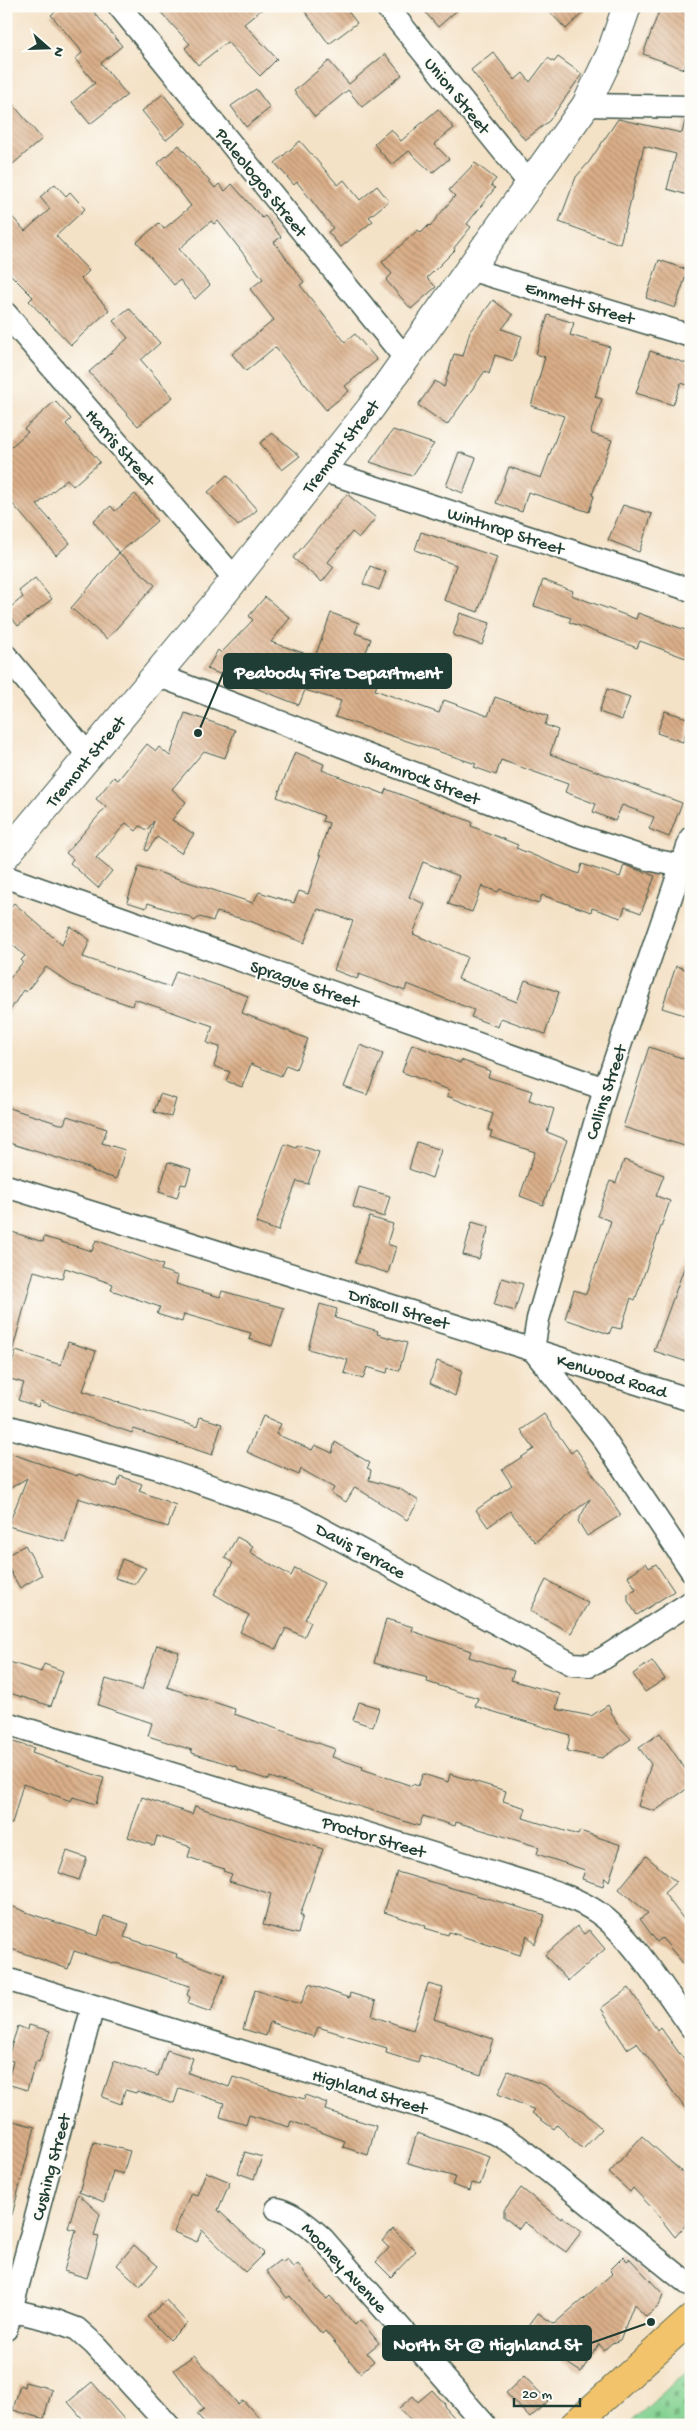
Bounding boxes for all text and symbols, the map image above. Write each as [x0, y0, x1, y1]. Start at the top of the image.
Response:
north arrow [22, 22, 72, 72]
text: N [48, 44, 67, 59]
street label: Union Street [419, 54, 495, 141]
street label: Paleologos Street [209, 124, 312, 244]
street label: Emmett Street [522, 278, 638, 331]
street label: Tremont Street [298, 395, 386, 499]
street label: Harris Street [80, 406, 160, 493]
street label: Winthrop Street [444, 504, 568, 562]
callout: Peabody Fire Department [224, 654, 451, 688]
text: Peabody Fire Department [233, 663, 444, 686]
street label: Tremont Street [42, 711, 132, 813]
street label: Shamrock Street [360, 748, 484, 812]
street label: Sprague Street [247, 957, 363, 1014]
street label: Collins Street [582, 1041, 633, 1143]
street label: Driscoll Street [344, 1285, 453, 1336]
street label: Kenwood Road [553, 1351, 670, 1405]
street label: Davis Terrace [310, 1519, 409, 1585]
street label: Proctor Street [318, 1812, 429, 1865]
street label: Highland Street [309, 2066, 431, 2121]
street label: Cushing Street [28, 2110, 77, 2223]
street label: Mooney Avenue [296, 2219, 391, 2319]
callout: North St @ Highland St [383, 2326, 591, 2360]
text: North St @ Highland St [393, 2335, 583, 2358]
scale bar [514, 2376, 581, 2408]
text: 20 m [522, 2386, 552, 2404]

